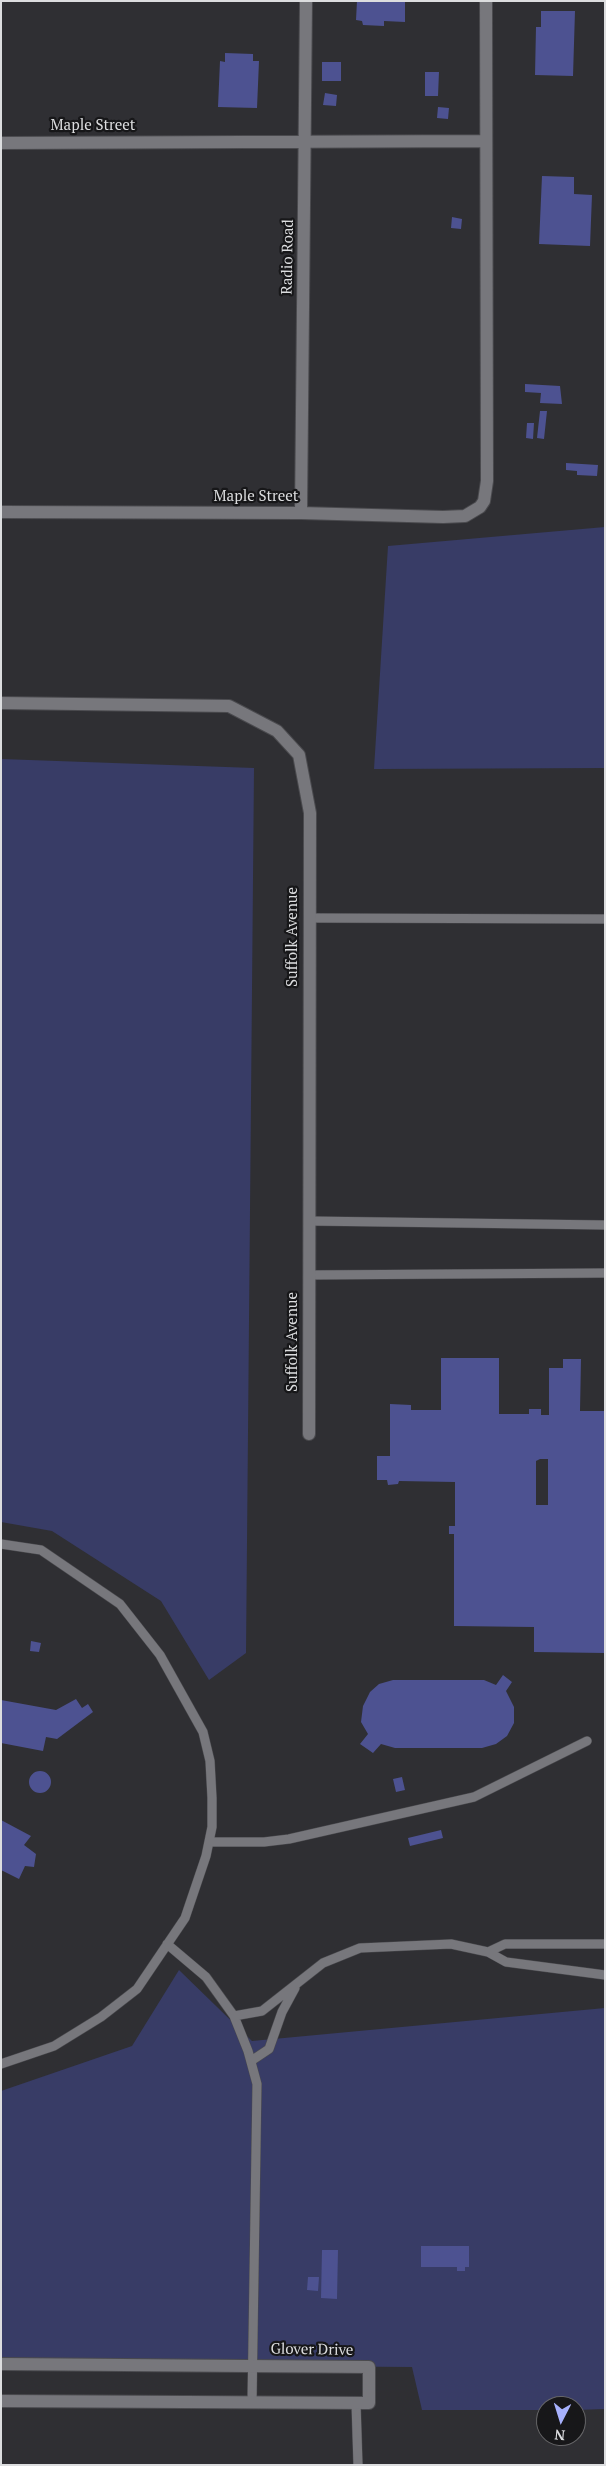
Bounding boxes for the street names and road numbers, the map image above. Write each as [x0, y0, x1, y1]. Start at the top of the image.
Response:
street label: Maple Street [51, 117, 135, 135]
street label: Radio Road [278, 219, 298, 295]
street label: Maple Street [214, 488, 298, 506]
street label: Suffolk Avenue [284, 887, 302, 987]
street label: Suffolk Avenue [284, 1292, 302, 1392]
street label: Glover Drive [270, 2340, 354, 2360]

